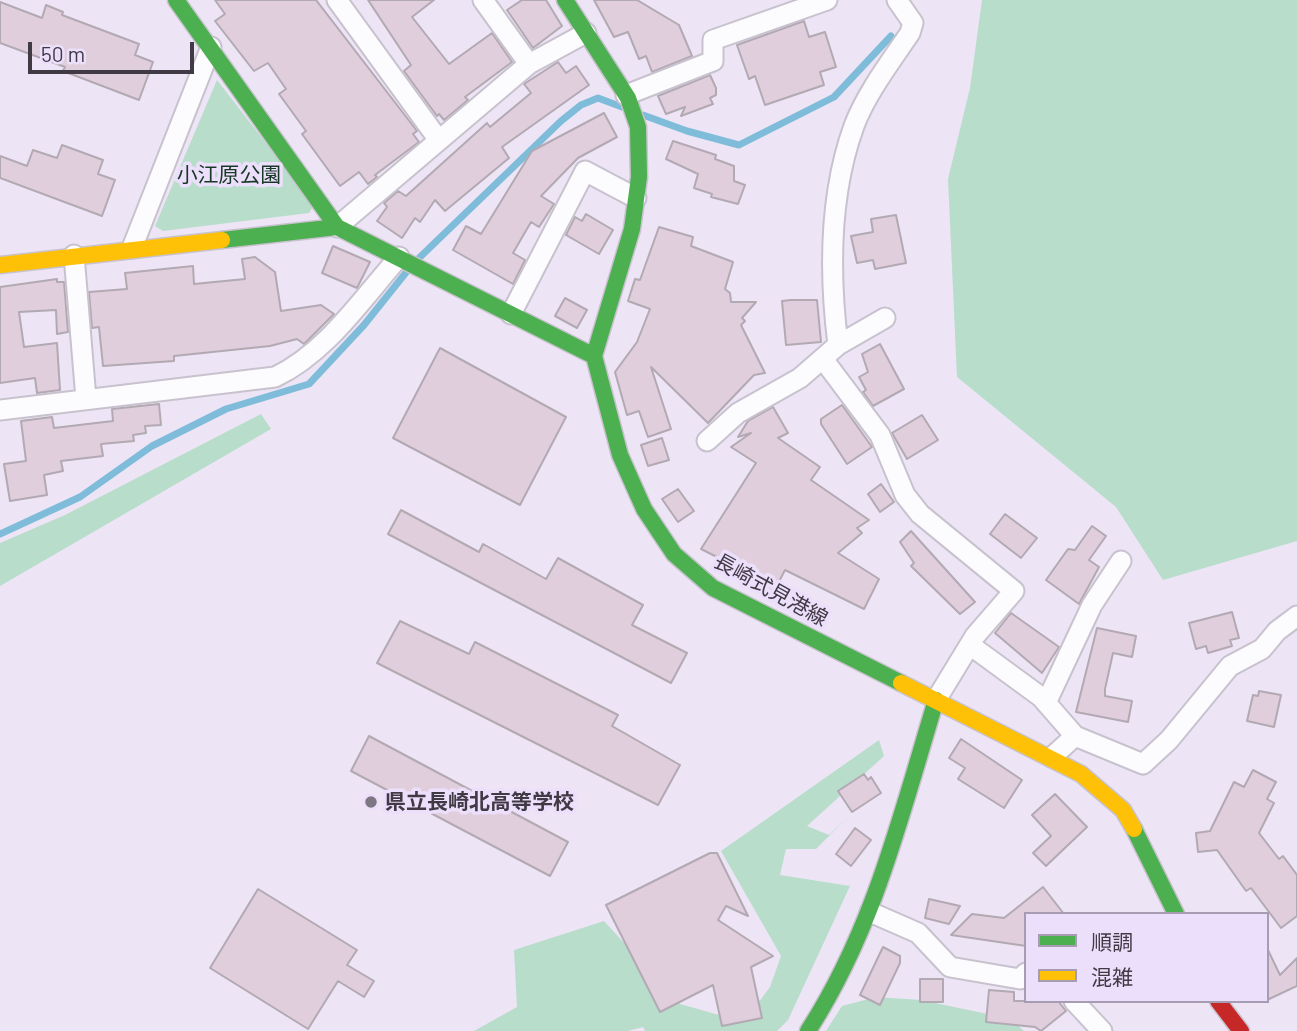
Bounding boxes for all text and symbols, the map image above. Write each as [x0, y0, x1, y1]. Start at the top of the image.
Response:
scale bar [32, 28, 198, 72]
text: 50 m [41, 41, 85, 66]
park label: 小江原公園 [177, 162, 281, 188]
street label: 長崎式見港線 [710, 548, 832, 632]
place label: 県立長崎北高等学校 [385, 789, 574, 815]
marker: 県立長崎北高等学校 [363, 794, 379, 810]
legend [1024, 912, 1269, 1003]
text: 順調 [1091, 929, 1133, 954]
text: 混雑 [1091, 964, 1133, 989]

